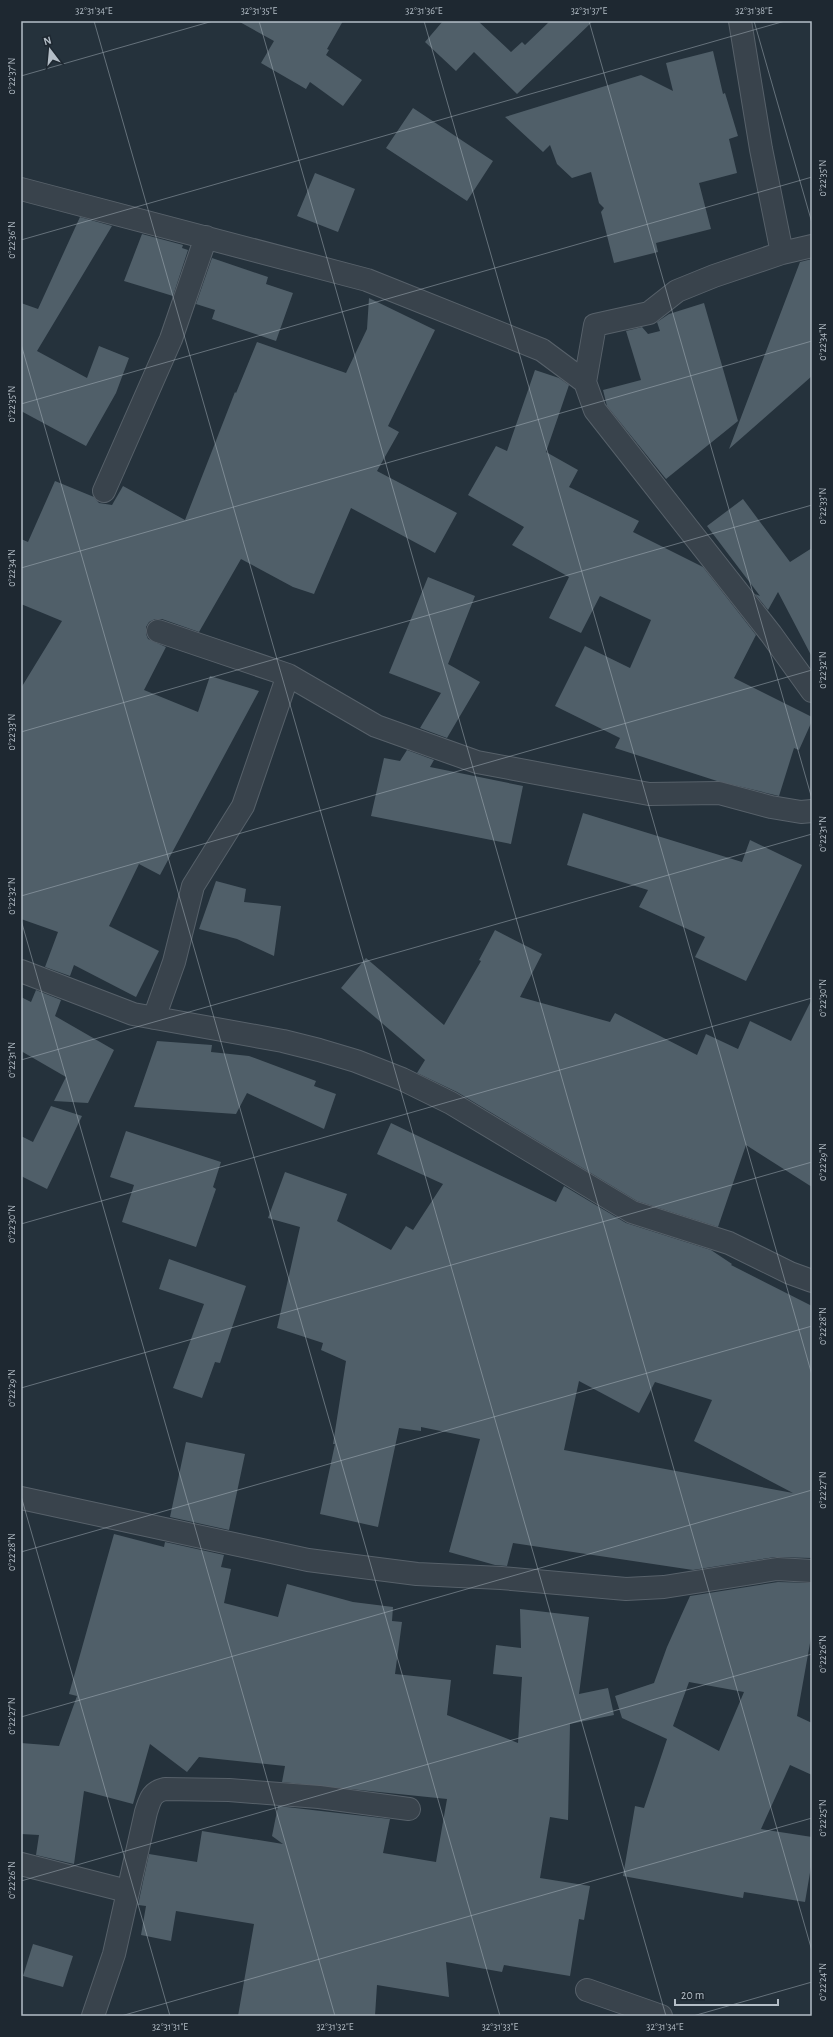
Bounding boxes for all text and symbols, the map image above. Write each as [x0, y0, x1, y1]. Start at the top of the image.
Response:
text: 32°31'34"E [75, 6, 113, 16]
text: 32°31'35"E [241, 6, 278, 16]
text: 32°31'36"E [405, 6, 443, 16]
text: 32°31'37"E [571, 6, 608, 16]
text: 32°31'38"E [735, 6, 773, 16]
north arrow [30, 30, 70, 70]
text: N [42, 35, 53, 47]
text: 0°22'37"N [7, 58, 17, 94]
text: 0°22'35"N [818, 160, 828, 196]
text: 0°22'36"N [7, 221, 17, 259]
text: 0°22'34"N [818, 323, 828, 361]
text: 0°22'35"N [7, 386, 17, 422]
text: 0°22'33"N [818, 488, 828, 524]
text: 0°22'34"N [7, 549, 17, 587]
text: 0°22'32"N [818, 651, 828, 689]
text: 0°22'33"N [7, 714, 17, 750]
text: 0°22'31"N [818, 816, 828, 852]
text: 0°22'32"N [7, 877, 17, 915]
text: 0°22'30"N [818, 979, 828, 1017]
text: 0°22'31"N [7, 1042, 17, 1078]
text: 0°22'29"N [818, 1143, 828, 1181]
text: 0°22'30"N [7, 1205, 17, 1243]
text: 0°22'28"N [818, 1307, 828, 1345]
text: 0°22'29"N [7, 1369, 17, 1407]
text: 0°22'27"N [818, 1471, 828, 1509]
text: 0°22'28"N [7, 1533, 17, 1571]
text: 0°22'26"N [818, 1635, 828, 1673]
text: 0°22'27"N [7, 1697, 17, 1735]
text: 0°22'25"N [818, 1799, 828, 1837]
text: 0°22'26"N [7, 1861, 17, 1899]
text: 0°22'24"N [818, 1963, 828, 2001]
scale bar [675, 1981, 778, 2007]
text: 20 m [681, 1989, 704, 2001]
text: 32°31'31"E [152, 2022, 188, 2032]
text: 32°31'32"E [316, 2022, 354, 2032]
text: 32°31'33"E [482, 2022, 519, 2032]
text: 32°31'34"E [646, 2022, 684, 2032]

